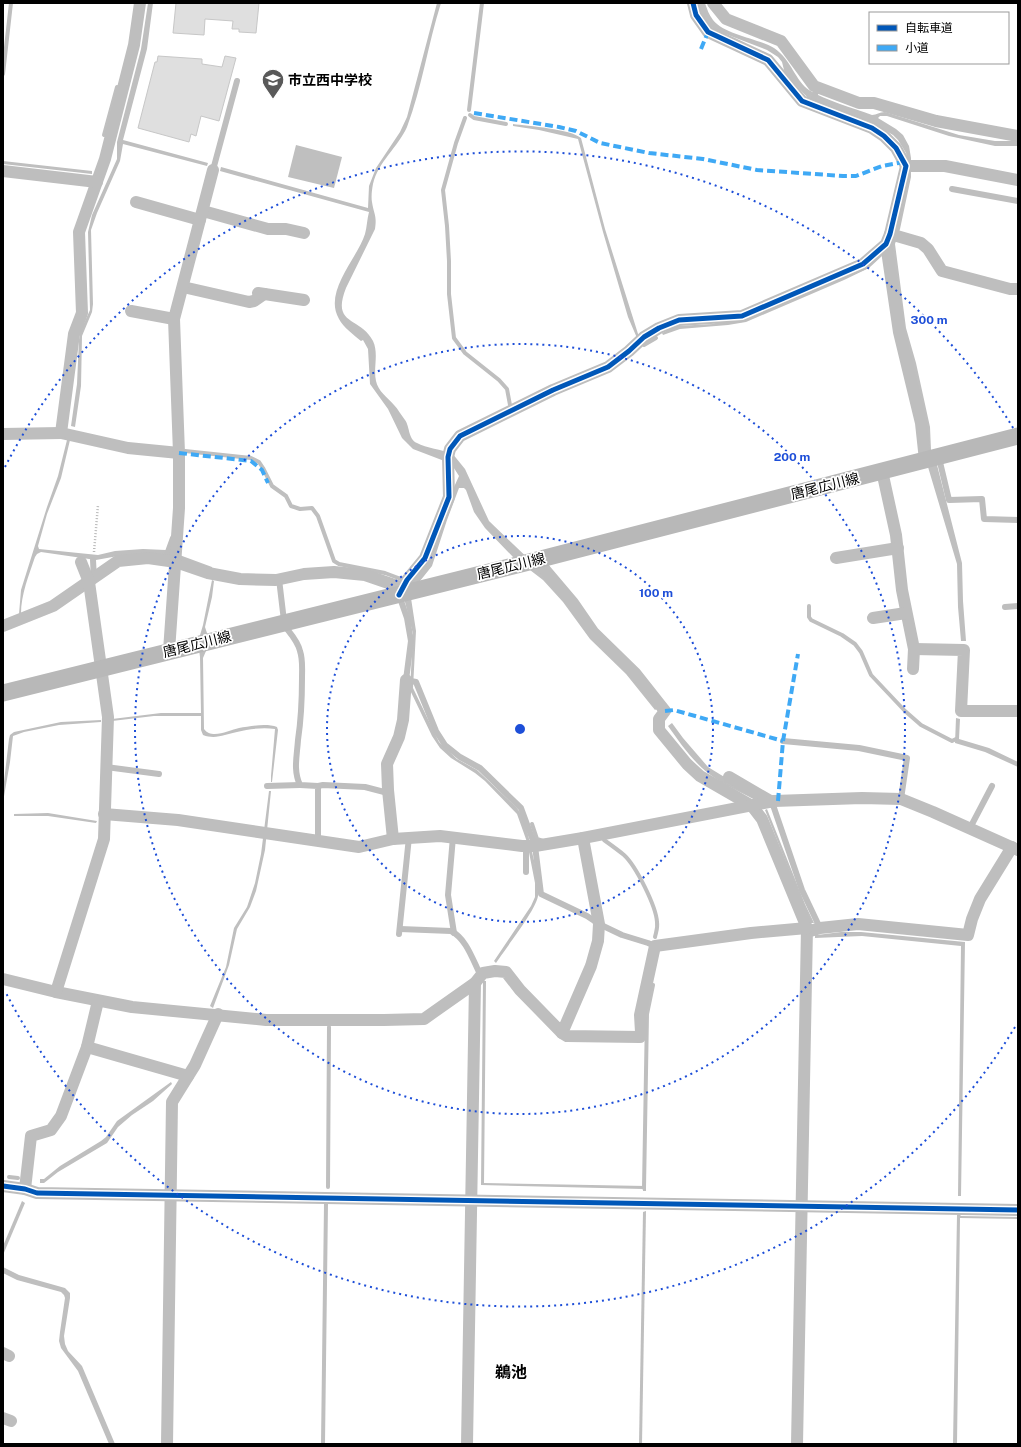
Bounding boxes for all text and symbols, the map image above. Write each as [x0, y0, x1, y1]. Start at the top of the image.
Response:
legend [869, 12, 1009, 64]
text: 自転車道 [905, 21, 953, 35]
text: 小道 [905, 41, 929, 55]
school or university icon: 市立西中学校 [260, 67, 286, 100]
place label: 市立西中学校 [288, 72, 372, 88]
text: 300 m [911, 313, 948, 327]
text: 200 m [774, 450, 810, 464]
street label: 唐尾広川線 [789, 470, 861, 502]
street label: 唐尾広川線 [475, 550, 547, 582]
text: 100 m [639, 586, 673, 600]
street label: 唐尾広川線 [161, 628, 233, 660]
centre of rings [513, 722, 527, 736]
district label: 鵜池 [495, 1363, 527, 1382]

